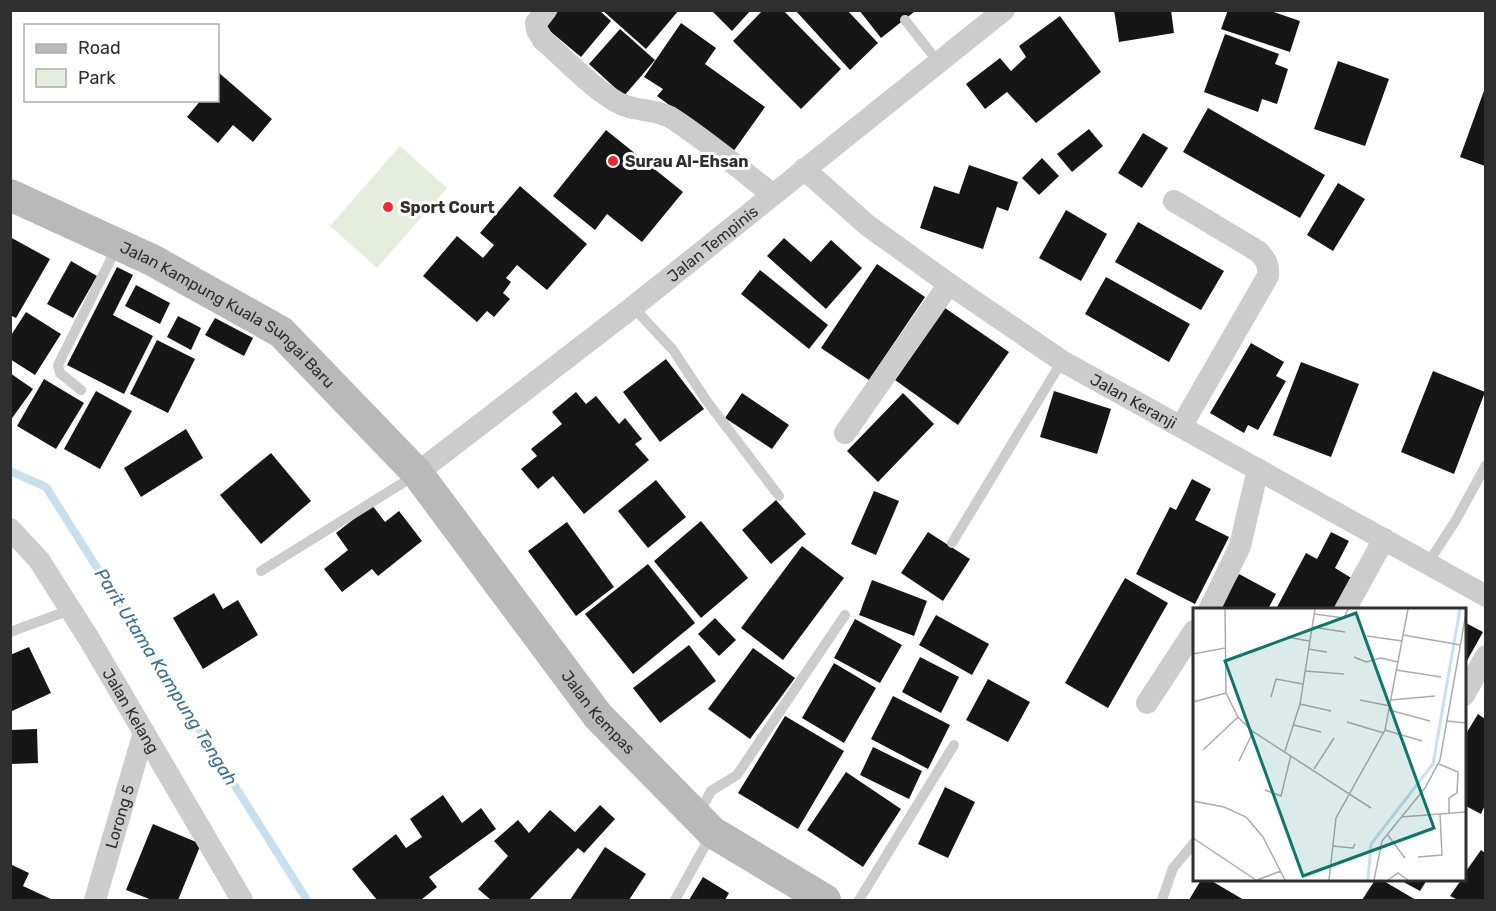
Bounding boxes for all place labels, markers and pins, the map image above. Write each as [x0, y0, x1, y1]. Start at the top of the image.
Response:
place label: Surau Al-Ehsan [625, 152, 749, 171]
marker: Surau Al-Ehsan [606, 154, 620, 168]
place label: Sport Court [400, 198, 495, 217]
marker: Sport Court [381, 200, 395, 214]

